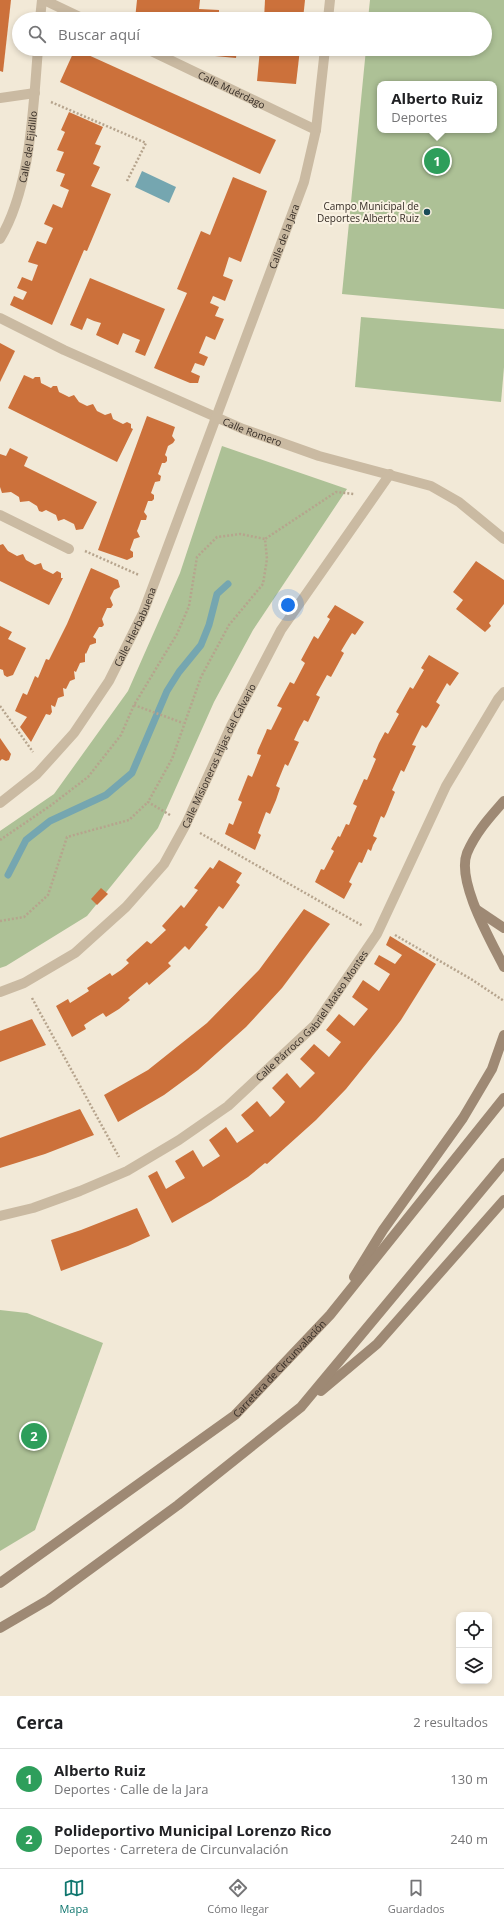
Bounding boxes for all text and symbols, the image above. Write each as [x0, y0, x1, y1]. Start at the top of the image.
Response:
search box [12, 12, 492, 56]
icon: search [26, 23, 48, 45]
text: Buscar aquí [58, 24, 140, 44]
street label: Calle Muérdago [196, 68, 268, 112]
popup [377, 81, 497, 133]
text: Alberto Ruiz [391, 88, 483, 108]
text: Deportes [391, 108, 447, 126]
street label: Calle del Ejidillo [15, 110, 40, 184]
pin: 1 [424, 146, 450, 176]
place label: Campo Municipal de Deportes Alberto Ruiz [317, 199, 419, 225]
street label: Calle de la Jara [265, 202, 302, 271]
marker: Campo Municipal de Deportes Alberto Ruiz [422, 207, 432, 217]
street label: Calle Romero [221, 414, 284, 449]
street label: Calle Hierbabuena [110, 585, 159, 669]
your location [278, 595, 298, 615]
street label: Calle Misioneras Hijas del Calvario [178, 681, 259, 831]
street label: Calle Párroco Gabriel Mateo Montes [252, 947, 371, 1084]
street label: Carretera de Circunvalación [229, 1317, 329, 1420]
pin: 2 [21, 1421, 47, 1451]
map controls [456, 1612, 492, 1684]
button: locate [456, 1612, 492, 1648]
button: layers [456, 1648, 492, 1684]
text: Cerca [16, 1711, 64, 1734]
text: 2 resultados [413, 1713, 488, 1731]
text: Alberto Ruiz [54, 1760, 145, 1780]
text: 1 [25, 1770, 33, 1788]
text: 130 m [450, 1770, 488, 1788]
text: Deportes · Calle de la Jara [54, 1780, 209, 1798]
text: Polideportivo Municipal Lorenzo Rico [54, 1820, 332, 1840]
text: 2 [25, 1830, 33, 1848]
text: 240 m [450, 1830, 488, 1848]
text: Deportes · Carretera de Circunvalación [54, 1840, 288, 1858]
tab: Mapa [59, 1877, 88, 1916]
tab: Cómo llegar [207, 1877, 269, 1916]
tab: Guardados [388, 1877, 445, 1916]

